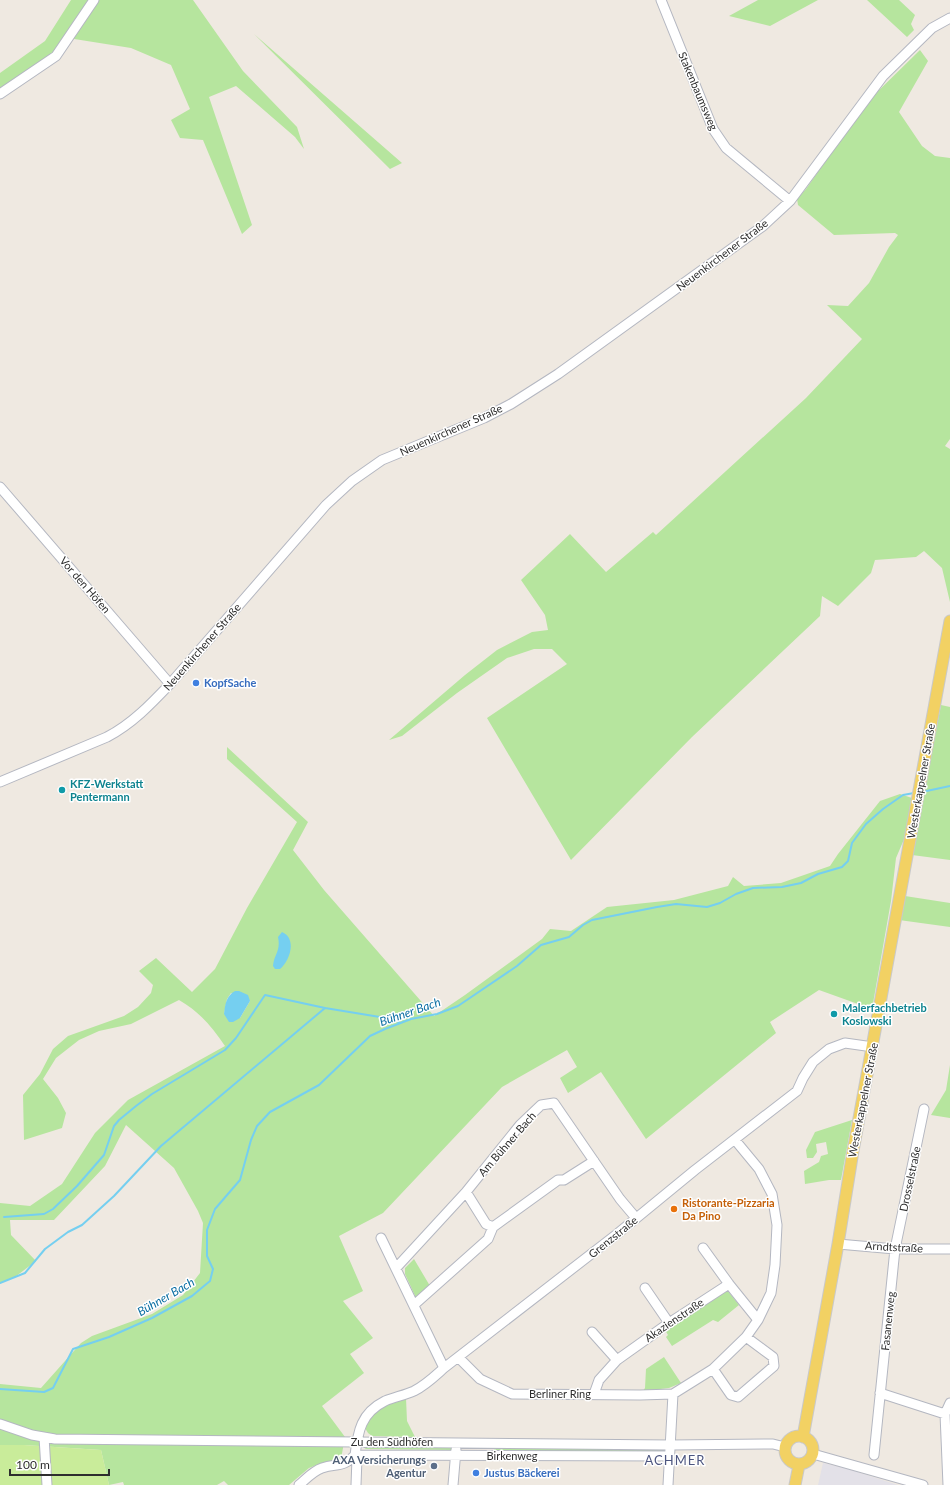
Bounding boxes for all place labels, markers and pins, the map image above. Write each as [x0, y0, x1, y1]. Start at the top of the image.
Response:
place label: KopfSache [204, 676, 257, 689]
marker: KopfSache [191, 678, 201, 688]
place label: KFZ-Werkstatt Pentermann [70, 777, 143, 803]
marker: KFZ-Werkstatt Pentermann [57, 785, 67, 795]
place label: Malerfachbetrieb Koslowski [842, 1001, 927, 1027]
marker: Malerfachbetrieb Koslowski [829, 1009, 839, 1019]
place label: Ristorante-Pizzaria Da Pino [682, 1196, 775, 1222]
marker: Ristorante-Pizzaria Da Pino [669, 1204, 679, 1214]
place label: AXA Versicherungs Agentur [332, 1453, 427, 1479]
marker: AXA Versicherungs Agentur [429, 1461, 439, 1471]
place label: Justus Bäckerei [484, 1466, 560, 1479]
marker: Justus Bäckerei [471, 1468, 481, 1478]

